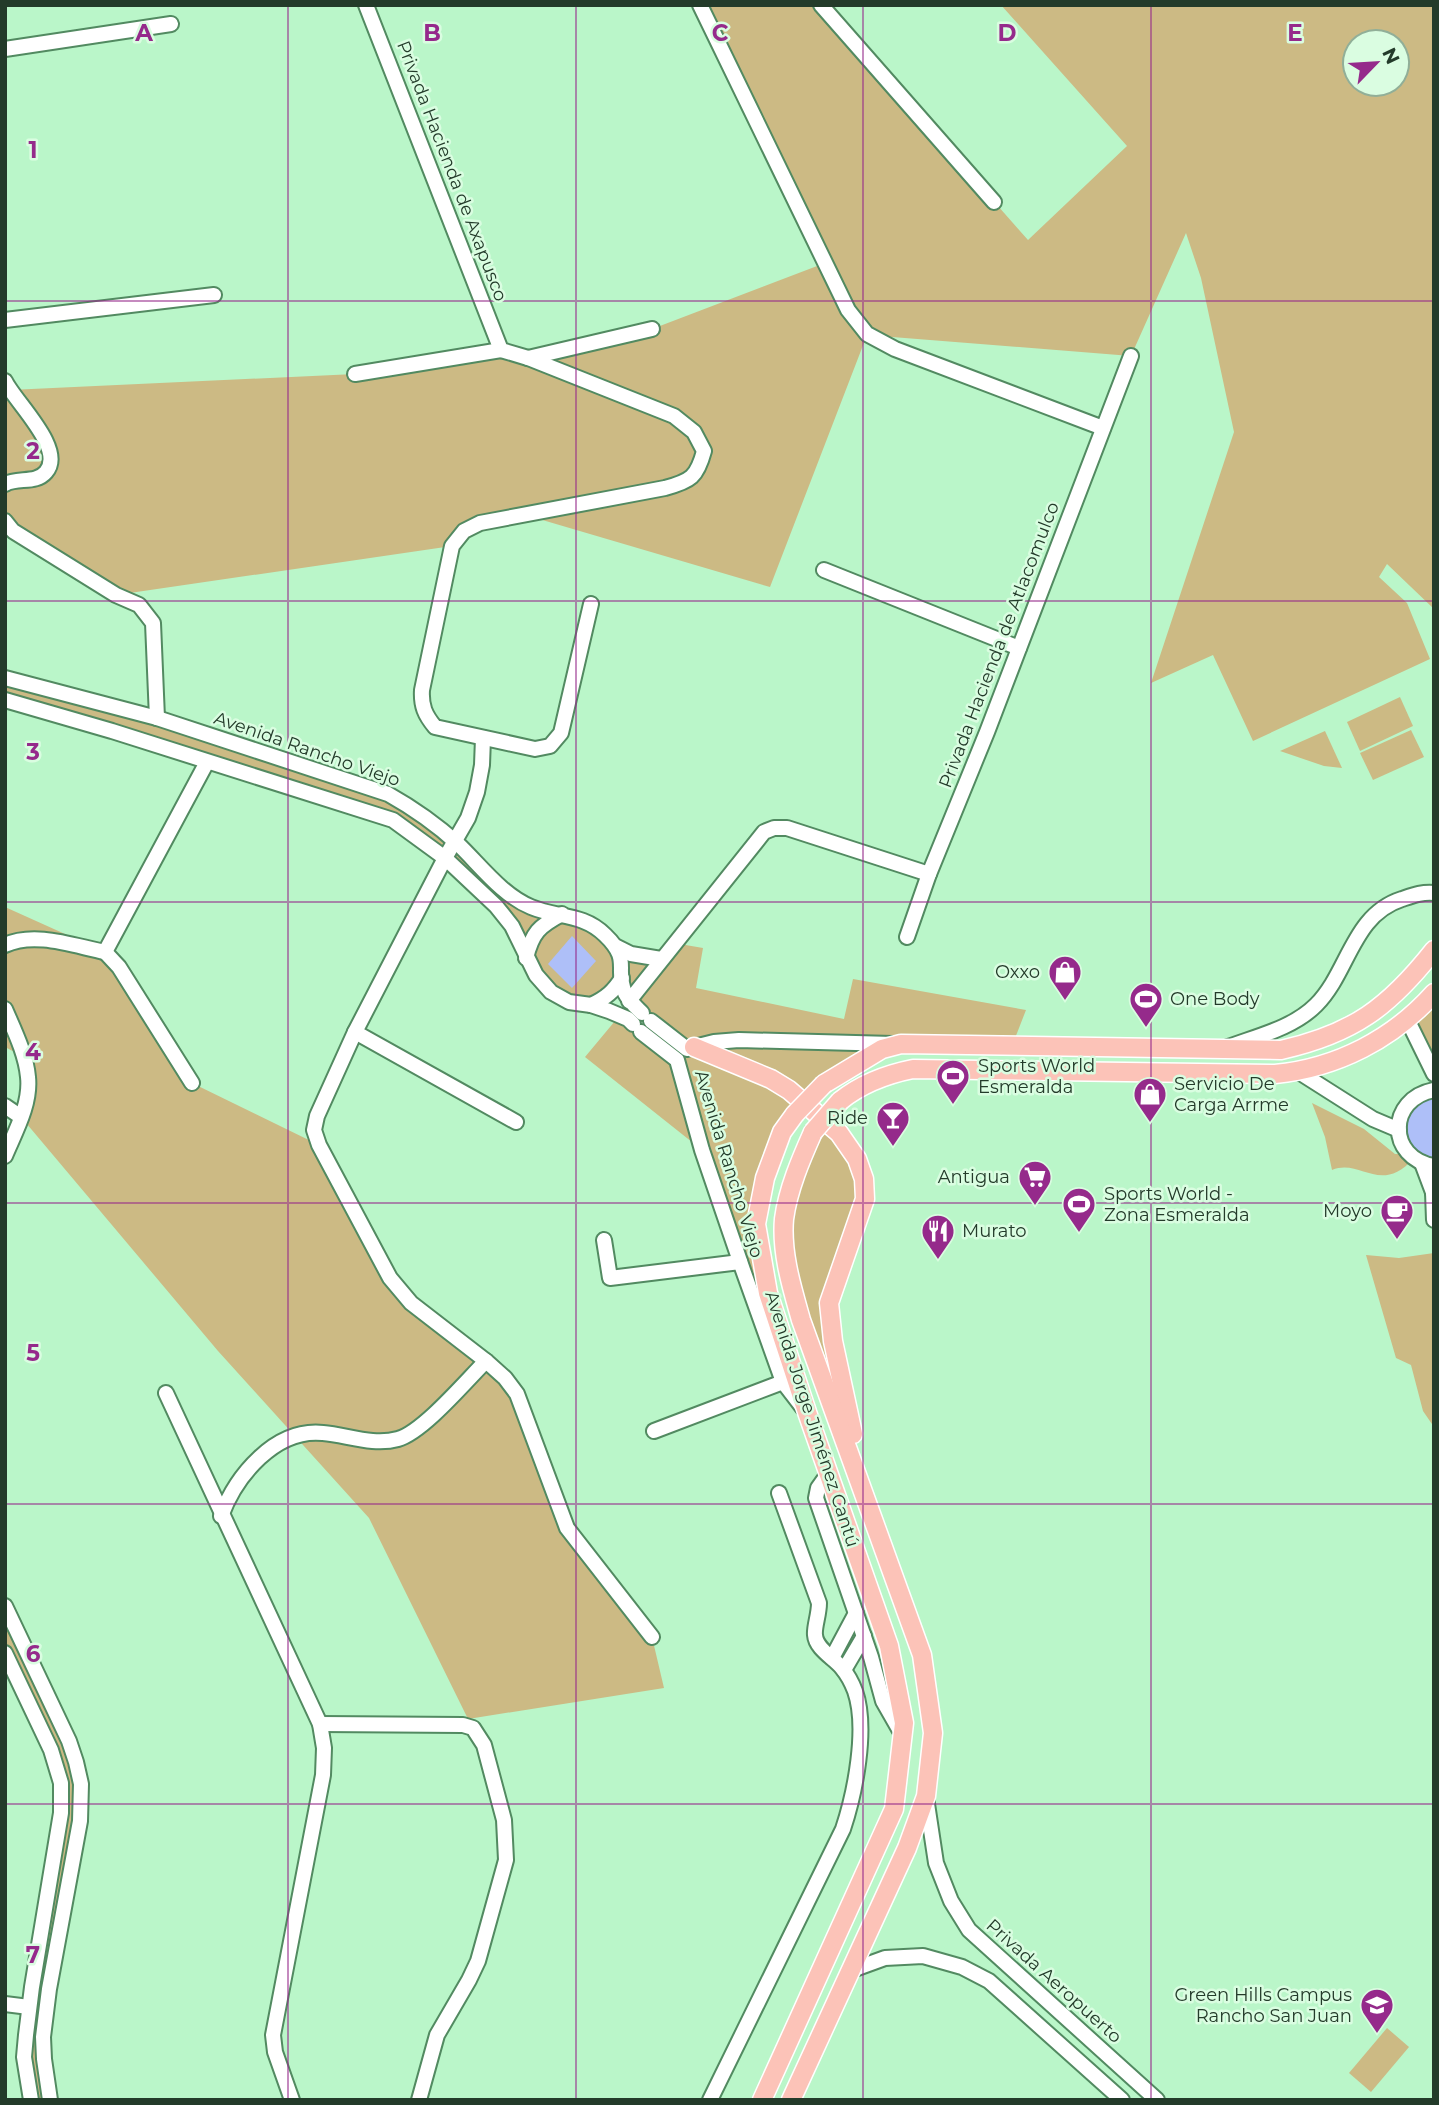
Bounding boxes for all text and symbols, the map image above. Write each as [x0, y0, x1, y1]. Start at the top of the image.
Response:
text: A [134, 19, 153, 47]
text: B [423, 19, 441, 47]
text: C [712, 19, 729, 47]
text: D [998, 19, 1017, 47]
text: E [1287, 19, 1303, 47]
north arrow [1341, 28, 1411, 98]
street label: Privada Hacienda de Axapusco [392, 38, 512, 304]
text: N [1377, 44, 1405, 68]
text: 1 [28, 136, 38, 164]
text: 2 [26, 437, 40, 465]
street label: Privada Hacienda de Atlacomulco [934, 499, 1064, 791]
street label: Avenida Rancho Viejo [211, 707, 403, 791]
text: 3 [25, 738, 40, 766]
shop icon: Oxxo [1046, 953, 1084, 1002]
place label: Oxxo [995, 961, 1040, 983]
sports icon: One Body [1127, 980, 1165, 1029]
place label: One Body [1170, 988, 1260, 1010]
text: 4 [25, 1038, 41, 1066]
place label: Sports World Esmeralda [978, 1055, 1095, 1098]
sports icon: Sports World Esmeralda [934, 1057, 972, 1106]
street label: Avenida Rancho Viejo [690, 1067, 768, 1261]
place label: Servicio De Carga Arrme [1174, 1073, 1289, 1116]
shop icon: Servicio De Carga Arrme [1131, 1075, 1169, 1124]
bar icon: Ride [874, 1099, 912, 1148]
place label: Ride [827, 1107, 868, 1129]
supermarket icon: Antigua [1016, 1158, 1054, 1207]
place label: Antigua [938, 1166, 1010, 1188]
place label: Sports World - Zona Esmeralda [1104, 1183, 1250, 1226]
sports icon: Sports World - Zona Esmeralda [1060, 1185, 1098, 1234]
cafe icon: Moyo [1378, 1192, 1416, 1241]
place label: Moyo [1323, 1200, 1372, 1222]
restaurant icon: Murato [919, 1212, 957, 1261]
place label: Murato [962, 1220, 1027, 1242]
street label: Avenida Jorge Jiménez Cantú [760, 1288, 864, 1550]
text: 5 [26, 1339, 40, 1367]
text: 6 [26, 1640, 41, 1668]
street label: Privada Aeropuerto [982, 1914, 1126, 2048]
text: 7 [26, 1941, 40, 1969]
place label: Green Hills Campus Rancho San Juan [1174, 1984, 1352, 2027]
school or university icon: Green Hills Campus Rancho San Juan [1358, 1986, 1396, 2035]

